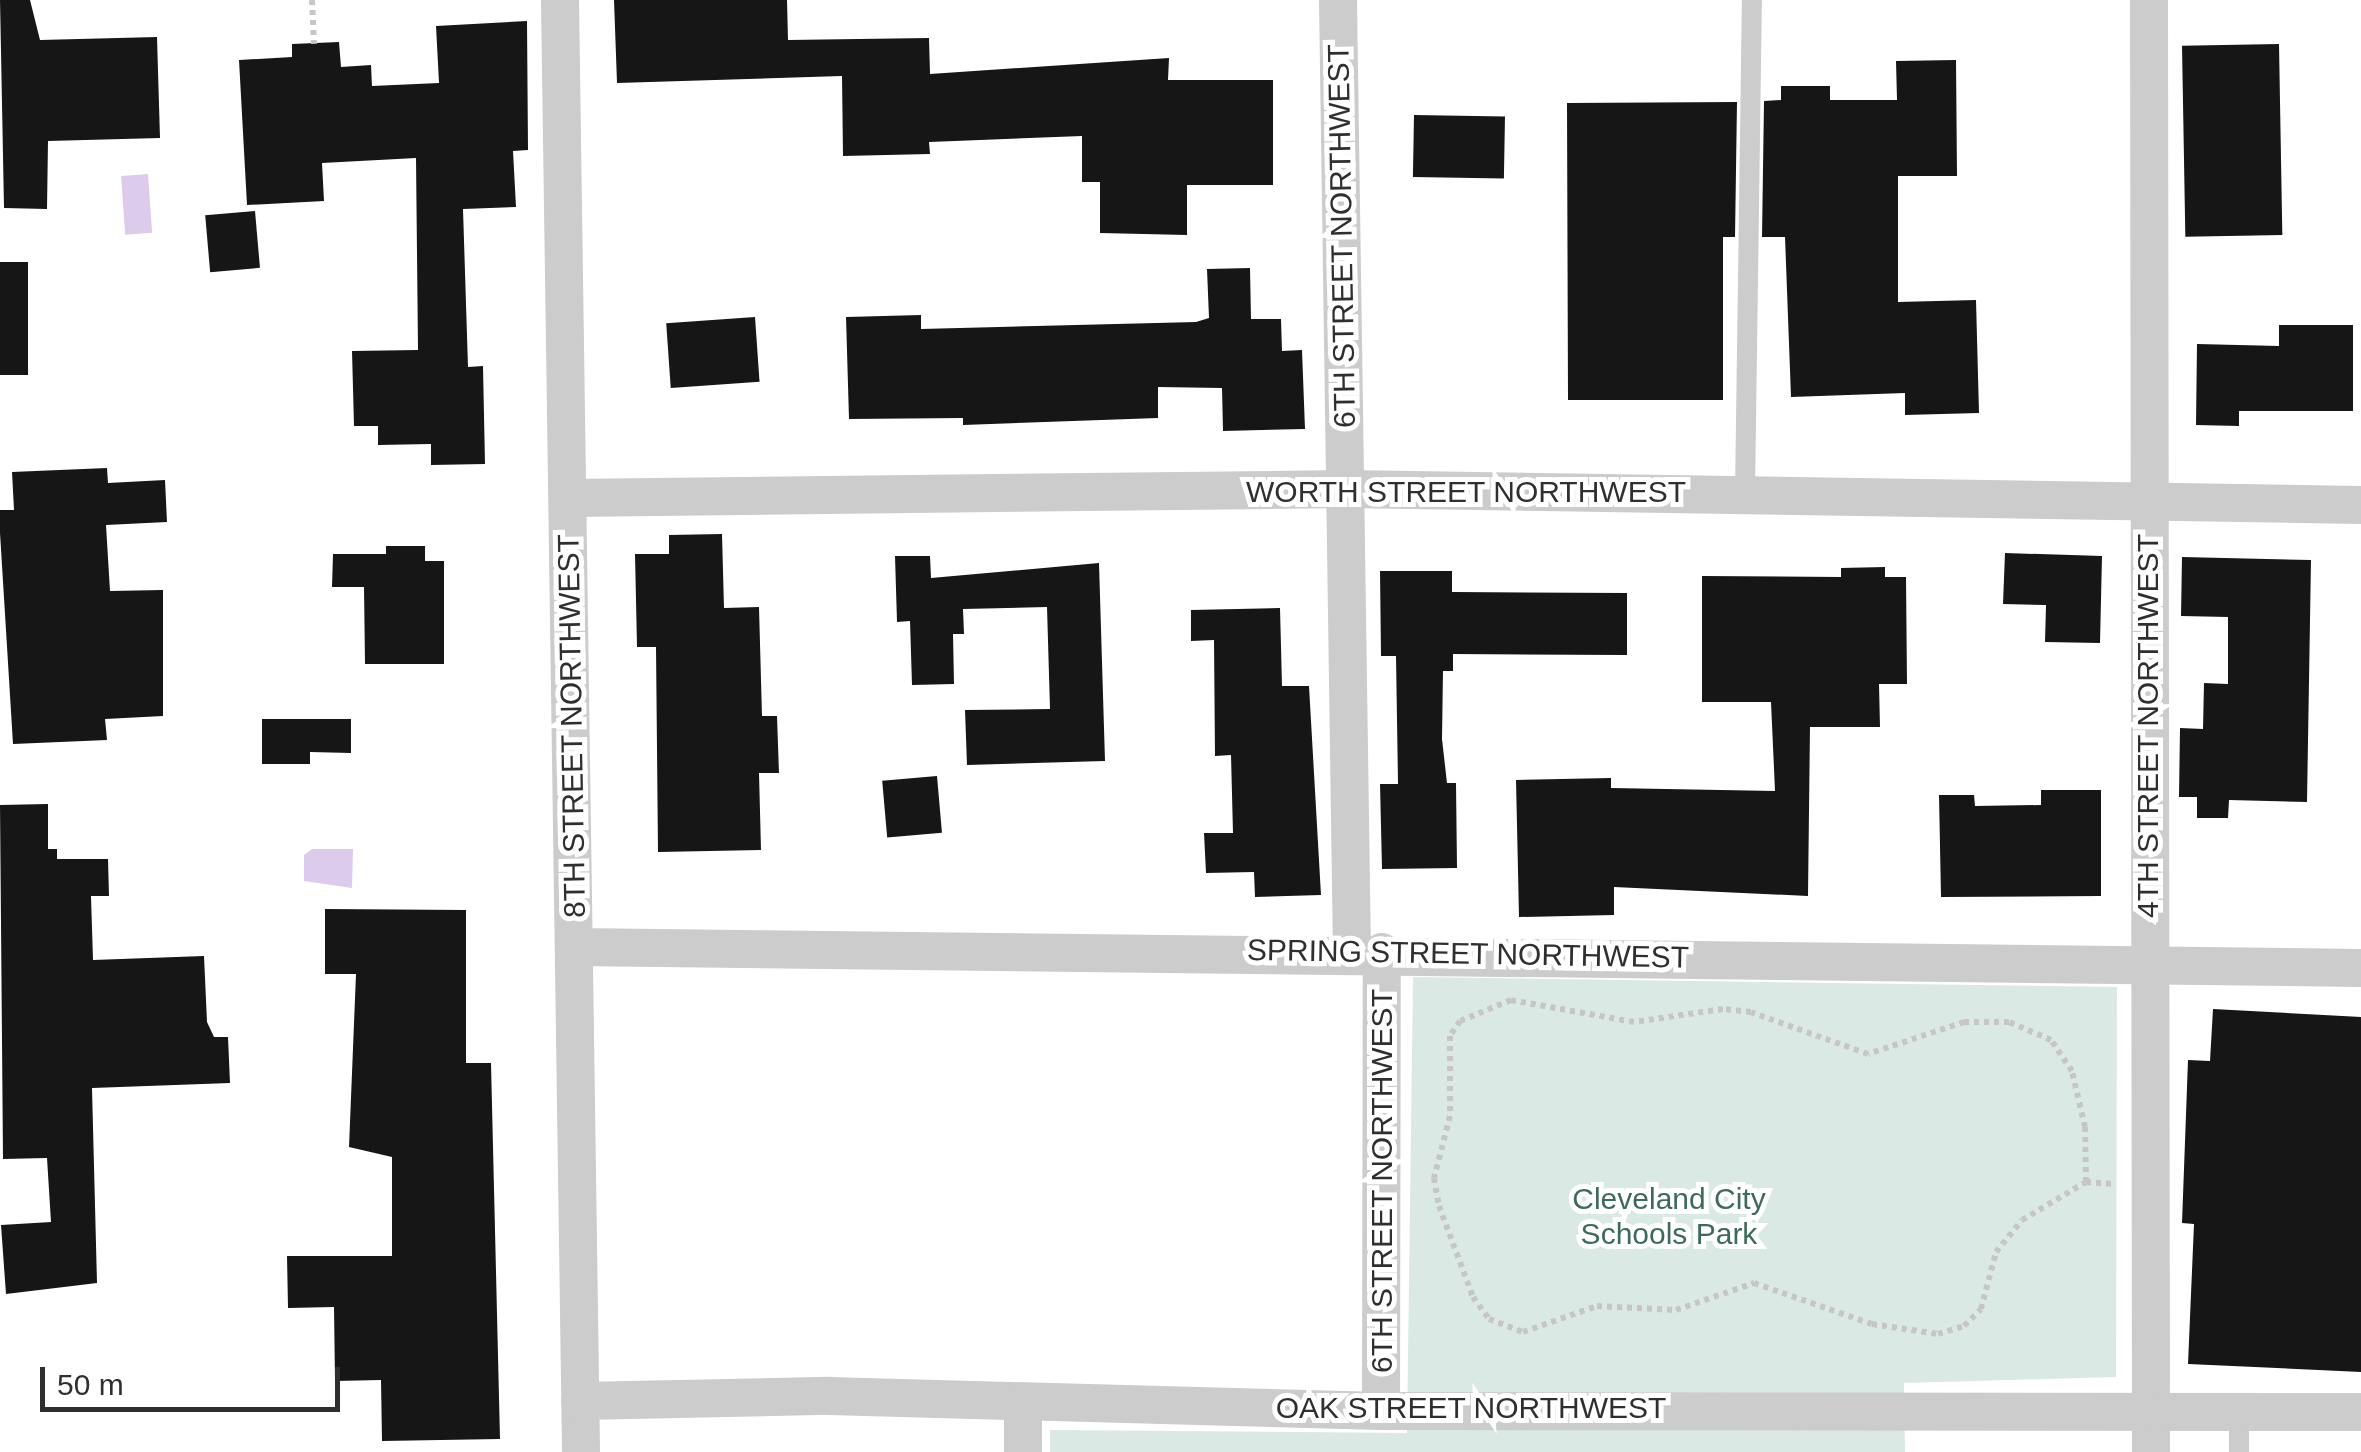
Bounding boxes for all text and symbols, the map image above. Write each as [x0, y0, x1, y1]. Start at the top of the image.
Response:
street label: 6TH STREET NORTHWEST [1321, 43, 1363, 429]
street label: WORTH STREET NORTHWEST [1246, 474, 1686, 510]
street label: 8TH STREET NORTHWEST [551, 533, 593, 919]
street label: 4TH STREET NORTHWEST [2130, 534, 2166, 918]
street label: SPRING STREET NORTHWEST [1246, 932, 1690, 976]
street label: 6TH STREET NORTHWEST [1364, 989, 1400, 1373]
park label: Cleveland City Schools Park [1572, 1181, 1766, 1252]
scale bar [45, 1347, 345, 1409]
text: 50 m [57, 1368, 124, 1401]
street label: OAK STREET NORTHWEST [1275, 1390, 1667, 1426]

